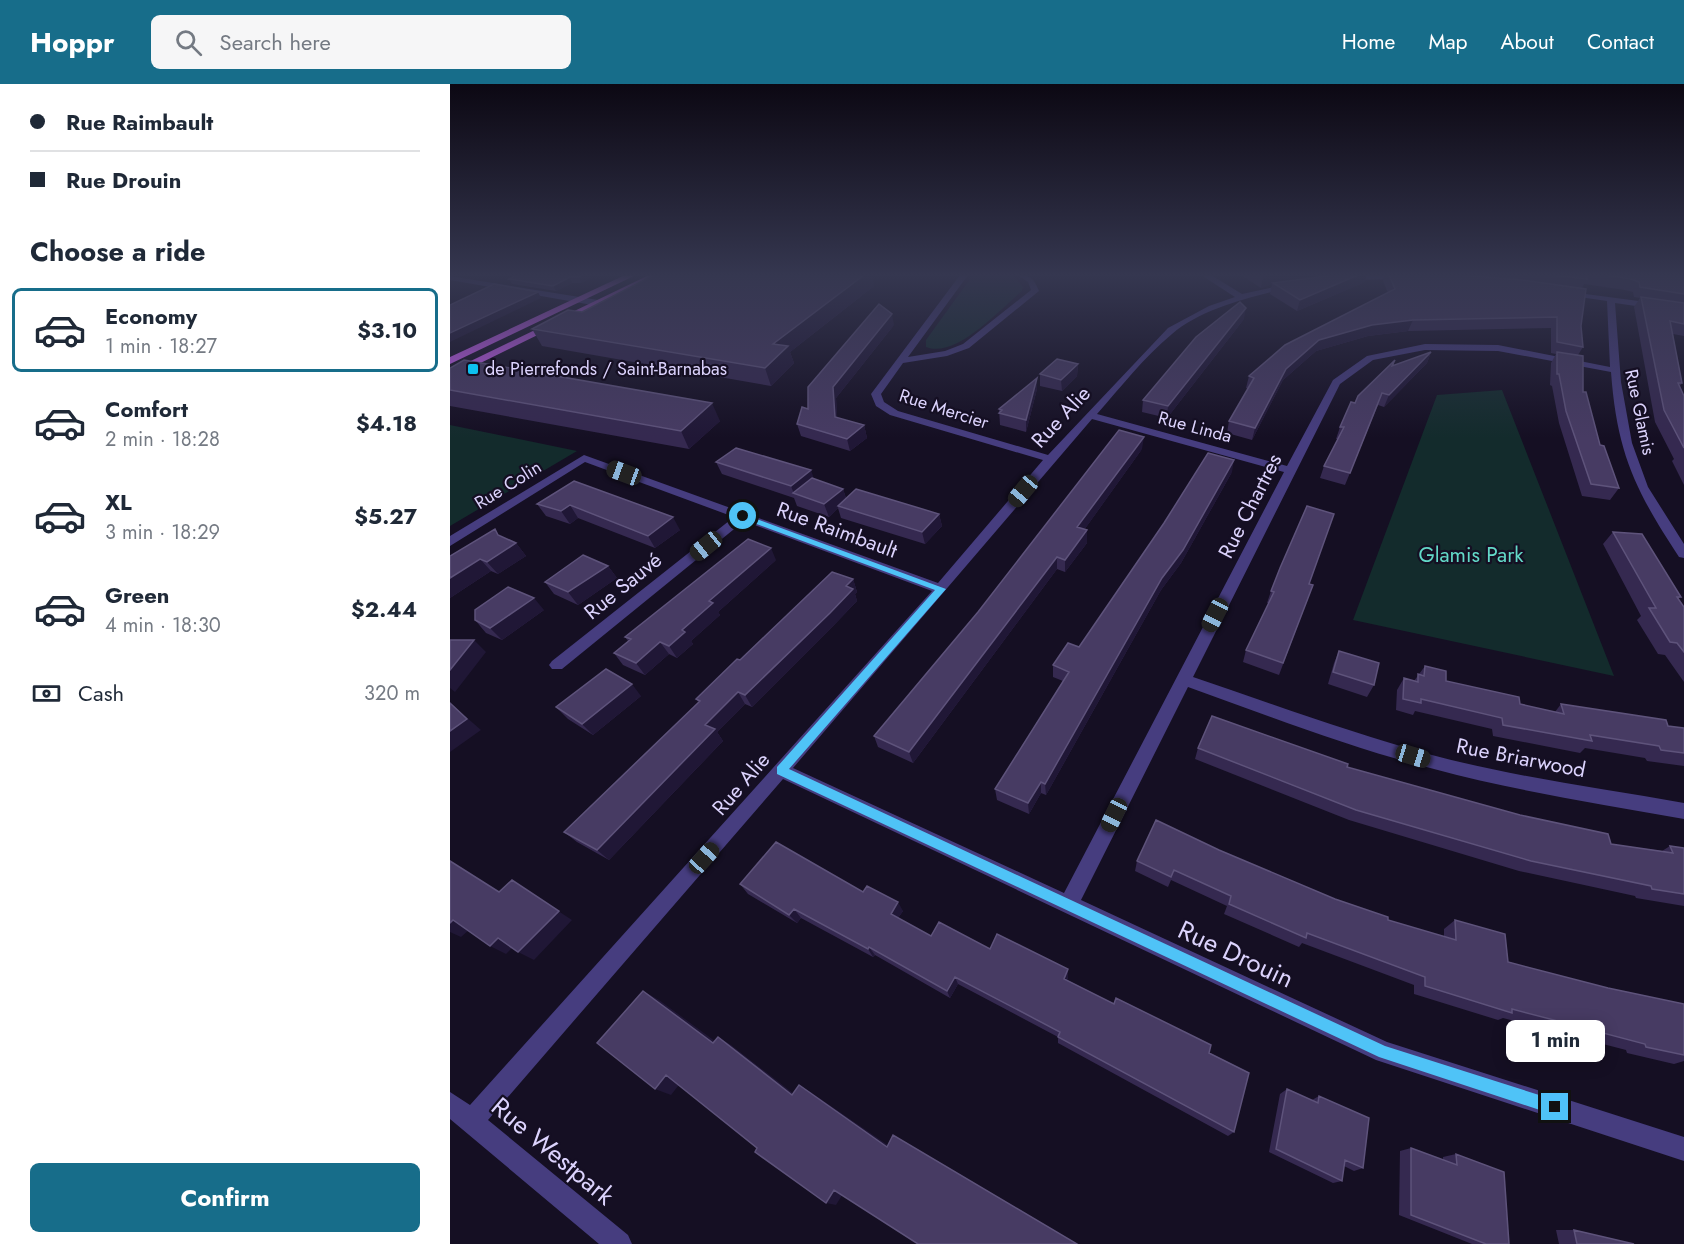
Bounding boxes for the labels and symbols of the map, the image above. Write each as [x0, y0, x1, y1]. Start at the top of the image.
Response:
place label: de Pierrefonds / Saint-Barnabas [485, 356, 727, 382]
marker: de Pierrefonds / Saint-Barnabas [466, 362, 480, 376]
street label: Rue Glamis [1618, 367, 1662, 457]
street label: Rue Alie [1024, 379, 1098, 455]
street label: Rue Mercier [896, 382, 993, 436]
street label: Rue Linda [1155, 405, 1235, 449]
street label: Rue Chartres [1211, 448, 1289, 564]
street label: Rue Colin [469, 454, 547, 516]
car [604, 458, 644, 488]
car [1005, 471, 1041, 511]
street label: Rue Raimbault [772, 494, 902, 566]
route start [729, 502, 756, 529]
car [686, 528, 726, 564]
park label: Glamis Park [1418, 540, 1524, 570]
street label: Rue Sauvé [578, 545, 668, 627]
car [1199, 595, 1231, 635]
street label: Rue Briarwood [1454, 731, 1588, 785]
car [1393, 742, 1433, 770]
street label: Rue Alie [705, 746, 777, 822]
car [1098, 795, 1130, 835]
car [685, 839, 723, 877]
street label: Rue Drouin [1172, 911, 1300, 997]
callout: 1 min [1506, 1020, 1604, 1062]
street label: Rue Westpark [483, 1088, 623, 1214]
route end [1541, 1093, 1568, 1120]

